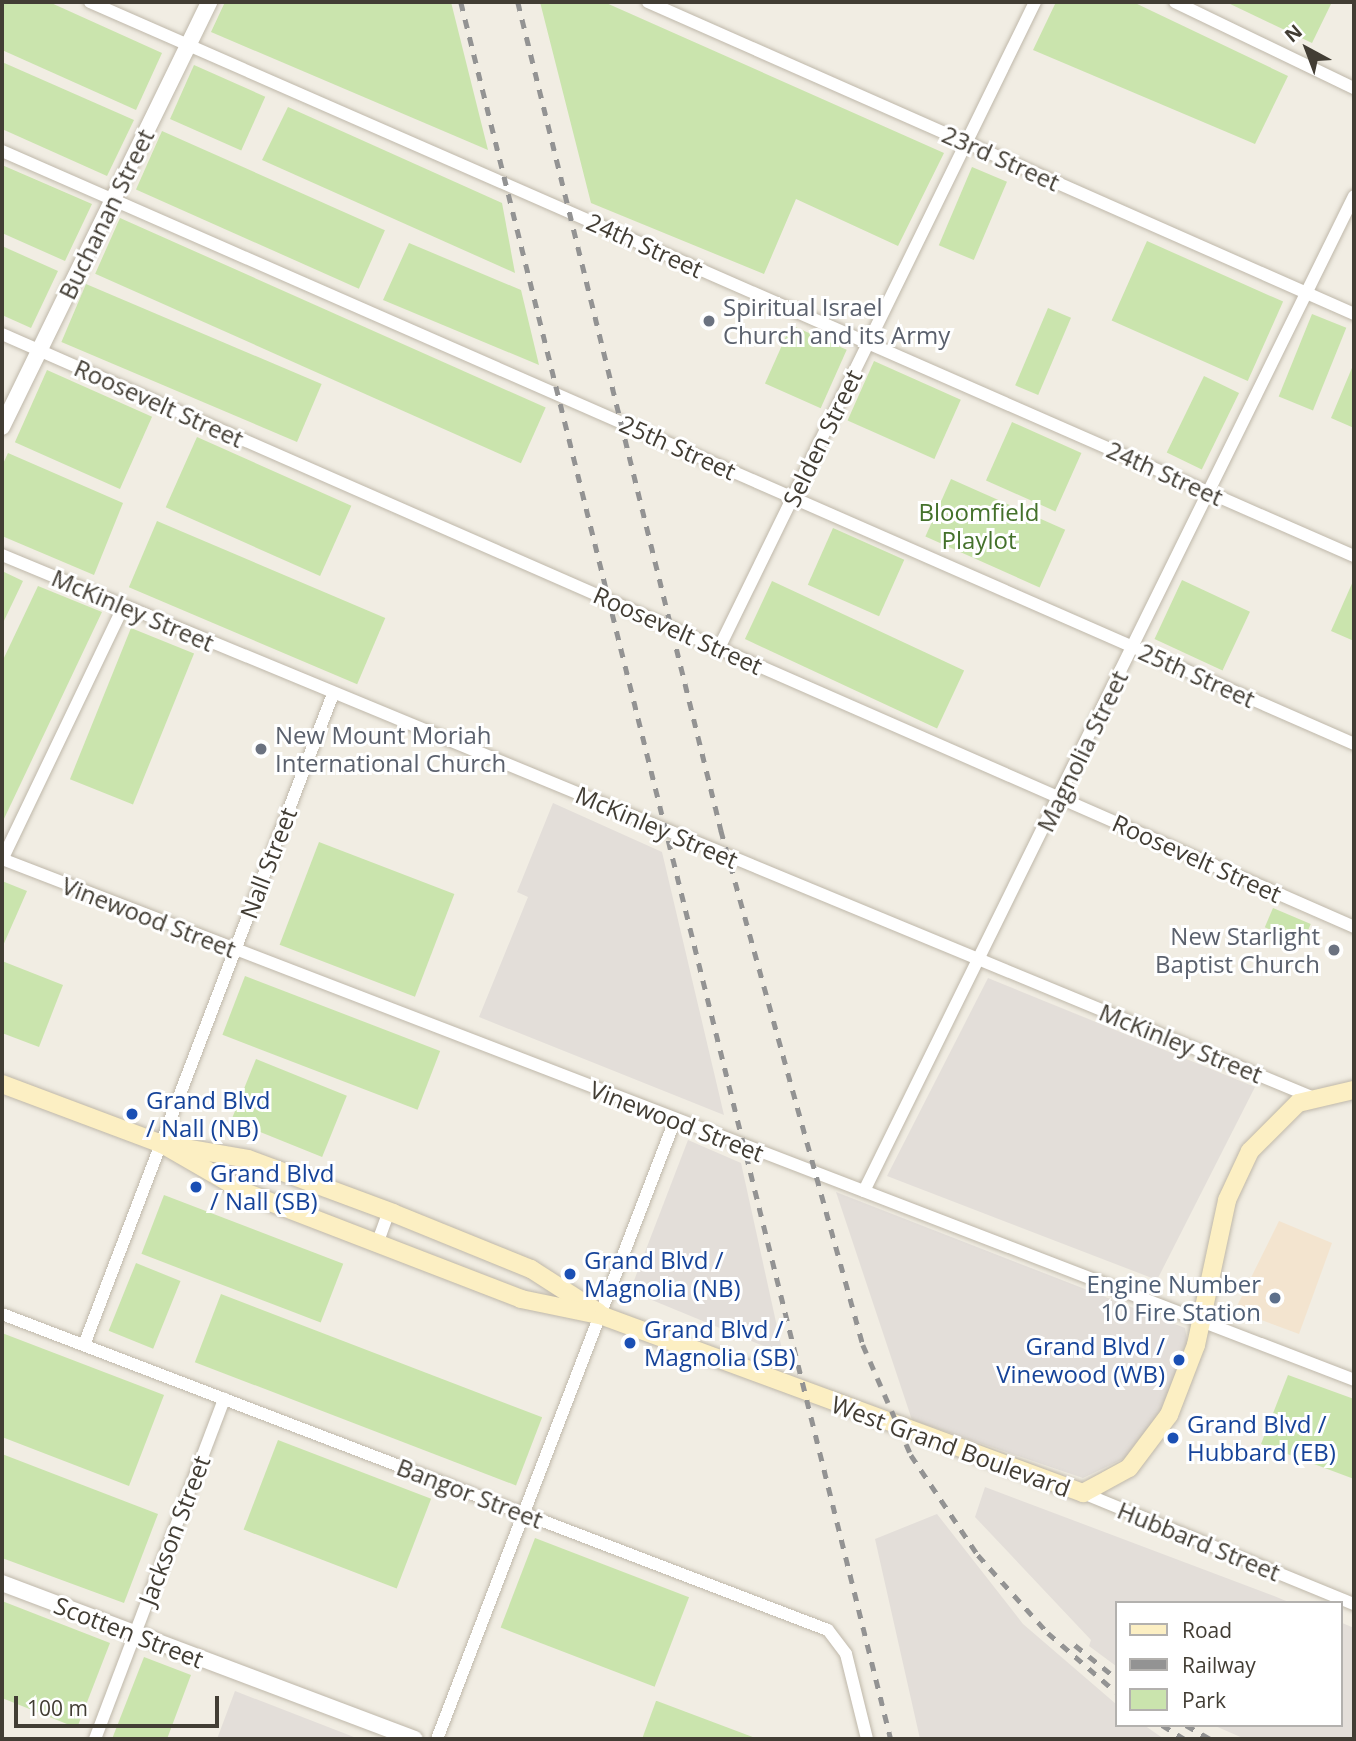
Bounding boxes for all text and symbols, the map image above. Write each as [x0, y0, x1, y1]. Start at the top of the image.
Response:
north arrow [1272, 14, 1342, 84]
text: N [1279, 18, 1308, 48]
street label: 23rd Street [938, 119, 1064, 197]
street label: Buchanan Street [52, 124, 160, 304]
street label: 24th Street [583, 207, 707, 283]
place label: Spiritual Israel Church and its Army [723, 293, 950, 349]
marker: Spiritual Israel Church and its Army [701, 313, 717, 329]
street label: Roosevelt Street [70, 353, 248, 453]
street label: Selden Street [776, 365, 868, 511]
street label: 25th Street [616, 409, 740, 485]
street label: 24th Street [1103, 435, 1227, 511]
park label: Bloomfield Playlot [918, 498, 1040, 554]
street label: McKinley Street [48, 563, 218, 657]
street label: Roosevelt Street [589, 580, 767, 680]
street label: 25th Street [1135, 637, 1259, 713]
street label: Magnolia Street [1031, 666, 1133, 836]
place label: New Mount Moriah International Church [275, 721, 506, 777]
marker: New Mount Moriah International Church [253, 741, 269, 757]
street label: McKinley Street [572, 780, 742, 874]
street label: Nall Street [234, 803, 302, 923]
street label: Roosevelt Street [1108, 808, 1286, 908]
street label: Vinewood Street [58, 871, 240, 963]
place label: New Starlight Baptist Church [1155, 922, 1320, 978]
marker: New Starlight Baptist Church [1326, 942, 1342, 958]
street label: McKinley Street [1095, 997, 1267, 1089]
street label: Vinewood Street [586, 1075, 768, 1167]
place label: Grand Blvd / Nall (NB) [146, 1086, 270, 1142]
marker: Grand Blvd / Nall (NB) [124, 1106, 140, 1122]
place label: Grand Blvd / Nall (SB) [210, 1159, 334, 1215]
marker: Grand Blvd / Nall (SB) [188, 1179, 204, 1195]
place label: Grand Blvd / Magnolia (NB) [584, 1246, 741, 1302]
marker: Grand Blvd / Magnolia (NB) [562, 1266, 578, 1282]
place label: Engine Number 10 Fire Station [1086, 1270, 1261, 1326]
marker: Engine Number 10 Fire Station [1267, 1290, 1283, 1306]
place label: Grand Blvd / Magnolia (SB) [644, 1315, 796, 1371]
place label: Grand Blvd / Vinewood (WB) [996, 1332, 1165, 1388]
marker: Grand Blvd / Magnolia (SB) [622, 1335, 638, 1351]
marker: Grand Blvd / Vinewood (WB) [1171, 1352, 1187, 1368]
street label: West Grand Boulevard [828, 1389, 1074, 1503]
place label: Grand Blvd / Hubbard (EB) [1187, 1410, 1336, 1466]
marker: Grand Blvd / Hubbard (EB) [1165, 1430, 1181, 1446]
street label: Jackson Street [132, 1451, 216, 1609]
street label: Bangor Street [393, 1452, 547, 1534]
street label: Hubbard Street [1113, 1495, 1285, 1587]
street label: Scotten Street [50, 1590, 208, 1674]
legend [1114, 1601, 1342, 1727]
text: Road [1182, 1616, 1232, 1644]
text: Railway [1182, 1651, 1256, 1679]
scale bar [18, 1682, 222, 1726]
text: Park [1182, 1686, 1226, 1714]
text: 100 m [27, 1694, 88, 1722]

